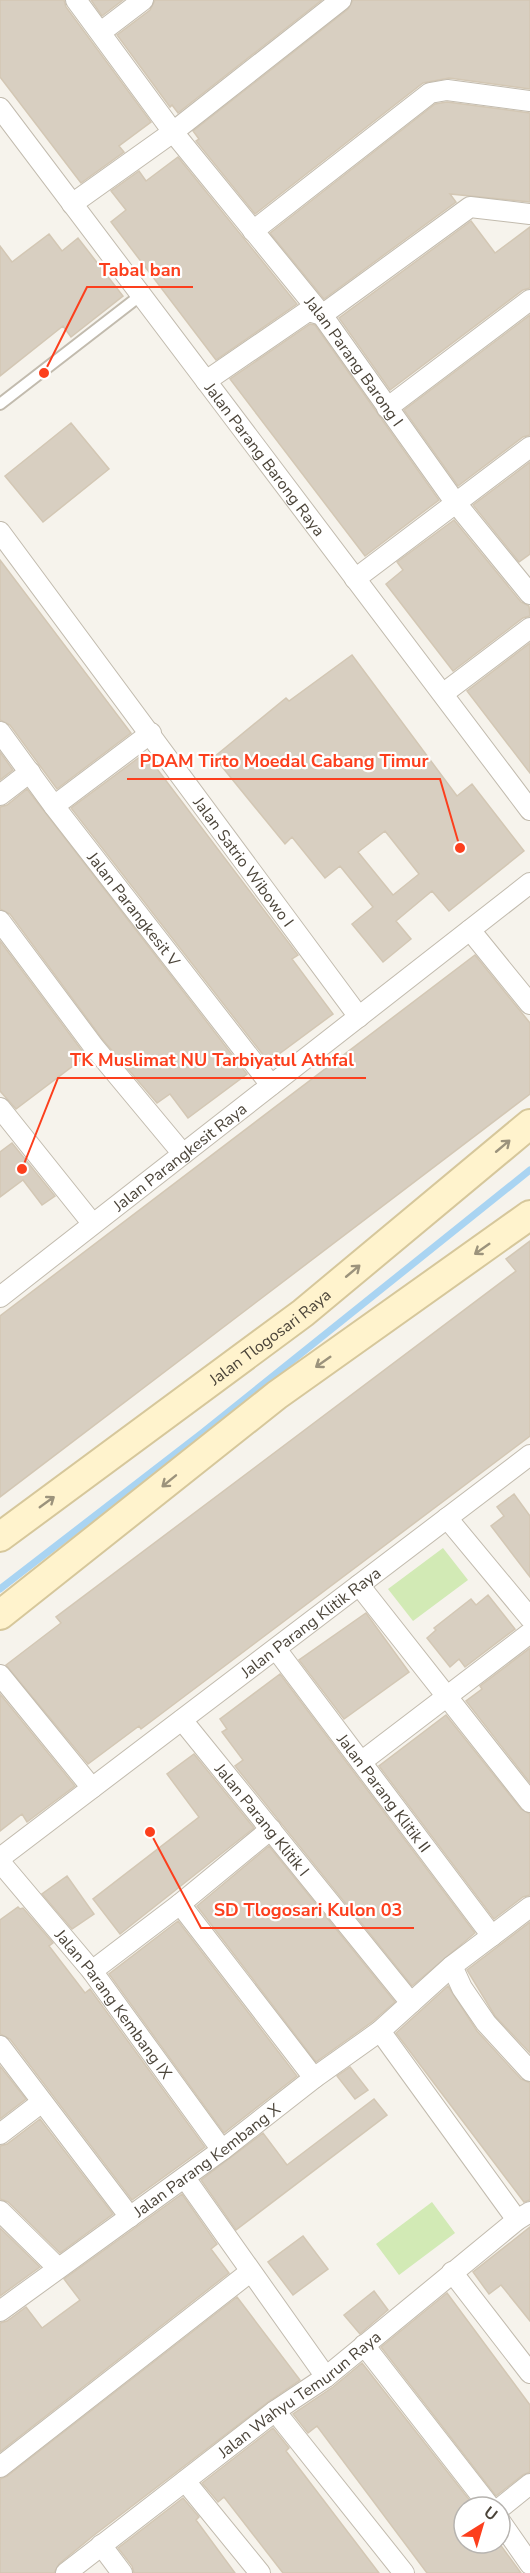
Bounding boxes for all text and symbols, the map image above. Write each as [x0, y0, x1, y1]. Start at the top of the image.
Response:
callout: Tabal ban [87, 251, 193, 287]
text: Tabal ban [99, 258, 181, 282]
street label: Jalan Parang Barong I [298, 291, 408, 431]
street label: Jalan Parang Barong Raya [199, 378, 330, 541]
callout: PDAM Tirto Moedal Cabang Timur [127, 743, 440, 779]
text: PDAM Tirto Moedal Cabang Timur [139, 749, 429, 773]
street label: Jalan Satrio Wibowo I [187, 792, 299, 932]
street label: Jalan Parangkesit V [81, 847, 185, 972]
callout: TK Muslimat NU Tarbiyatul Athfal [58, 1042, 366, 1078]
text: TK Muslimat NU Tarbiyatul Athfal [70, 1048, 354, 1072]
street label: Jalan Parangkesit Raya [108, 1098, 252, 1217]
one-way arrow [495, 1140, 511, 1153]
one-way arrow [475, 1243, 491, 1255]
one-way arrow [345, 1264, 361, 1277]
street label: Jalan Tlogosari Raya [204, 1284, 336, 1391]
one-way arrow [316, 1356, 332, 1368]
one-way arrow [161, 1474, 177, 1487]
one-way arrow [39, 1496, 55, 1509]
street label: Jalan Parang Klitik Raya [236, 1562, 386, 1684]
street label: Jalan Parang Klitik II [331, 1729, 435, 1857]
street label: Jalan Parang Klitik I [209, 1758, 314, 1881]
callout: SD Tlogosari Kulon 03 [201, 1892, 414, 1928]
text: SD Tlogosari Kulon 03 [214, 1898, 402, 1922]
street label: Jalan Parang Kembang IX [49, 1924, 177, 2084]
street label: Jalan Parang Kembang X [129, 2098, 286, 2223]
street label: Jalan Wahyu Temurun Raya [213, 2326, 386, 2464]
north arrow [452, 2495, 512, 2555]
text: U [479, 2501, 502, 2526]

